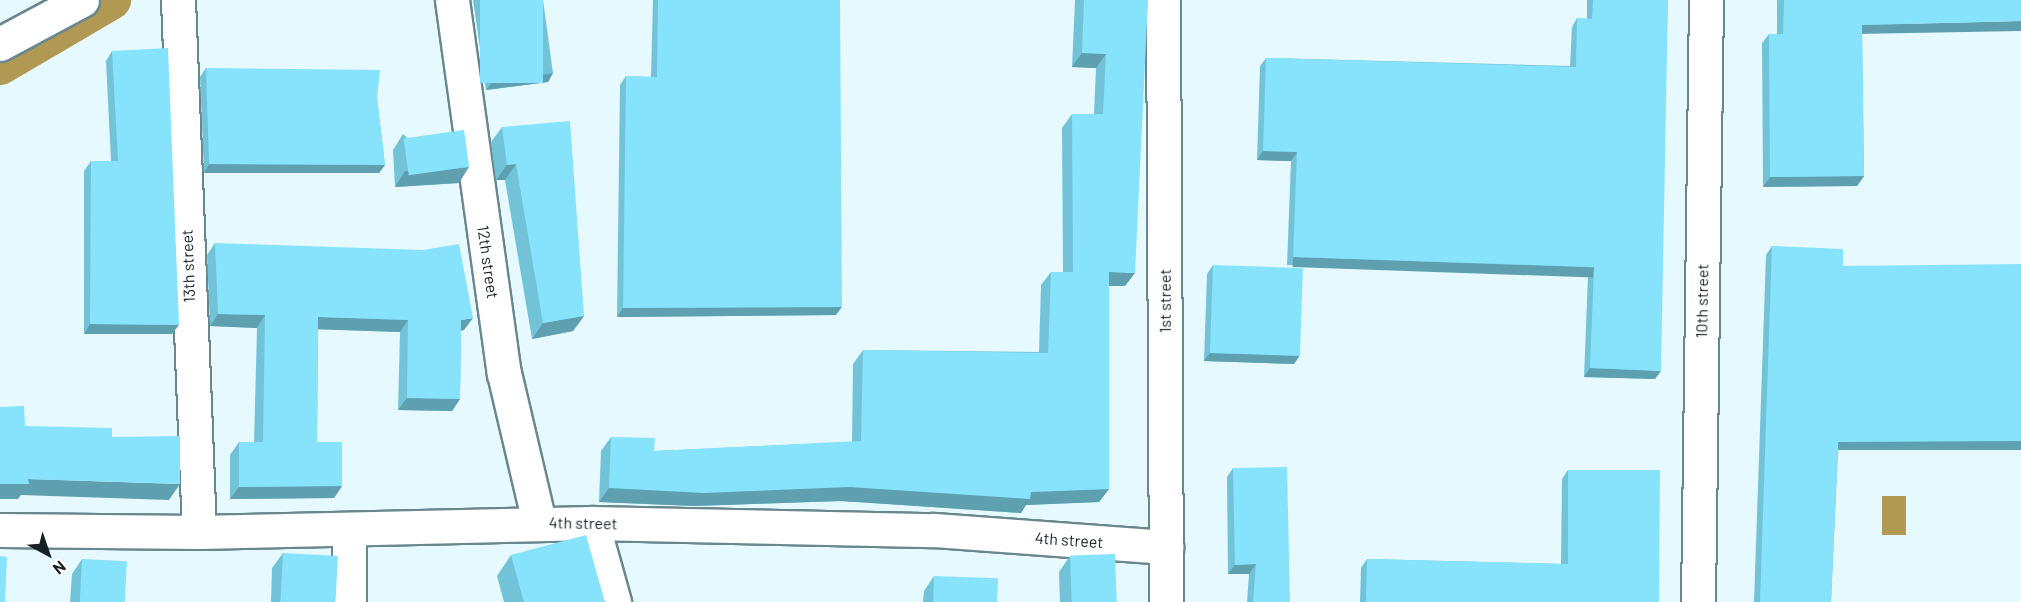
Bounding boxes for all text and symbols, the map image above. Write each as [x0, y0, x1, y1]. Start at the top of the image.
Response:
street label: 12th street [473, 224, 503, 300]
street label: 13th street [177, 229, 199, 303]
street label: 10th street [1692, 264, 1712, 338]
street label: 1st street [1155, 269, 1175, 333]
street label: 4th street [549, 513, 617, 533]
north arrow [18, 524, 78, 584]
street label: 4th street [1034, 528, 1104, 552]
text: N [50, 557, 70, 579]

